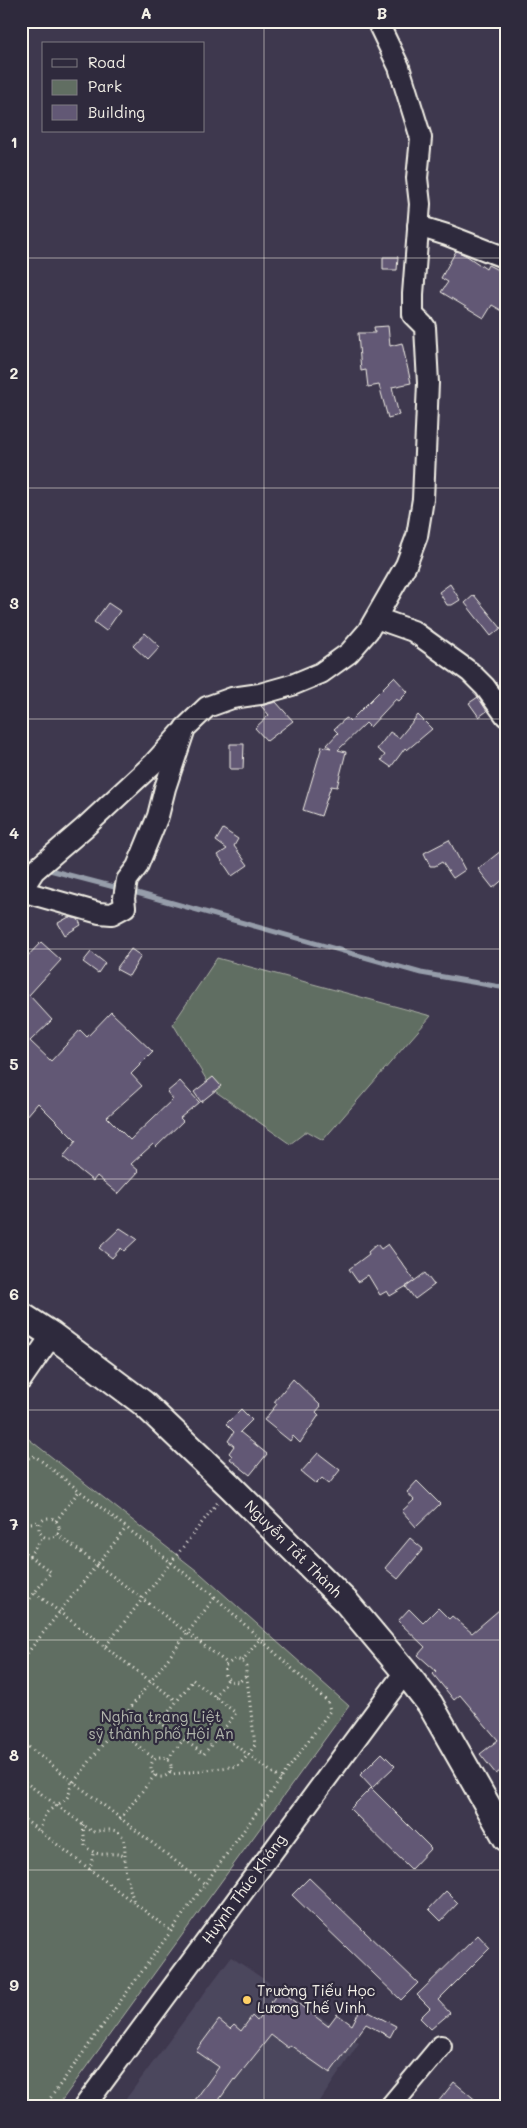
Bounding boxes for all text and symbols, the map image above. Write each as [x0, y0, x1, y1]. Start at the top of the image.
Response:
text: A [140, 2, 152, 23]
text: B [377, 2, 387, 23]
legend [42, 42, 205, 132]
text: Road [88, 52, 125, 72]
text: Park [88, 76, 122, 96]
text: Building [88, 102, 145, 122]
text: 1 [10, 131, 18, 152]
text: 2 [10, 362, 19, 383]
text: 3 [9, 592, 19, 613]
text: 4 [9, 822, 19, 843]
text: 5 [9, 1053, 19, 1074]
text: 6 [9, 1283, 19, 1304]
street label: Nguyễn Tất Thành [241, 1495, 347, 1601]
text: 7 [10, 1513, 19, 1534]
park label: Nghĩa trang Liệt sỹ thành phố Hội An [89, 1706, 233, 1743]
text: 8 [9, 1744, 19, 1765]
street label: Huỳnh Thúc Kháng [197, 1829, 290, 1947]
text: 9 [9, 1974, 19, 1995]
place label: Trường Tiếu Học Lương Thế Vinh [257, 1980, 376, 2017]
marker: Trường Tiếu Học Lương Thế Vinh [241, 1994, 253, 2006]

